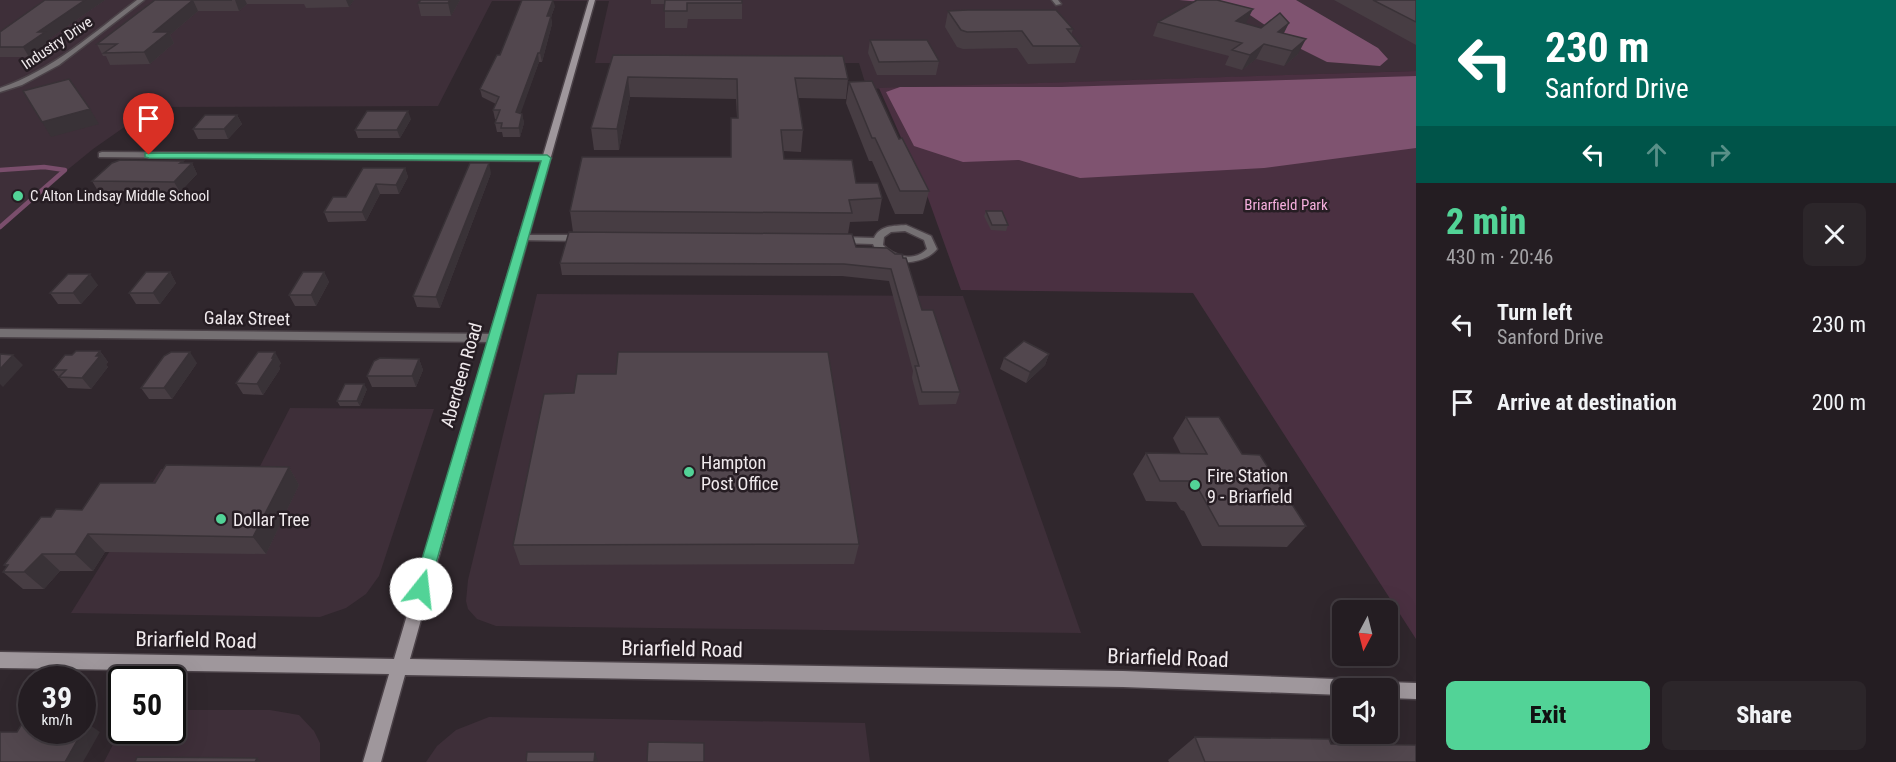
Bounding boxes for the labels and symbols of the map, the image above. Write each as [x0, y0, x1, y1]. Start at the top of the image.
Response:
street label: Industry Drive [18, 13, 96, 73]
pin [123, 93, 174, 155]
place label: C Alton Lindsay Middle School [30, 187, 209, 205]
marker: C Alton Lindsay Middle School [11, 189, 25, 203]
park label: Briarfield Park [1244, 196, 1328, 214]
street label: Galax Street [204, 307, 290, 329]
street label: Aberdeen Road [436, 320, 486, 430]
place label: Hampton Post Office [701, 452, 779, 494]
marker: Hampton Post Office [682, 465, 696, 479]
place label: Fire Station 9 - Briarfield [1207, 465, 1292, 507]
marker: Fire Station 9 - Briarfield [1188, 478, 1202, 492]
place label: Dollar Tree [233, 509, 309, 530]
marker: Dollar Tree [214, 512, 228, 526]
position arrow [389, 557, 453, 621]
north arrow [1332, 600, 1398, 666]
street label: Briarfield Road [135, 627, 257, 653]
street label: Briarfield Road [621, 636, 743, 662]
street label: Briarfield Road [1107, 644, 1229, 672]
speed limit sign: 50 [108, 666, 186, 744]

